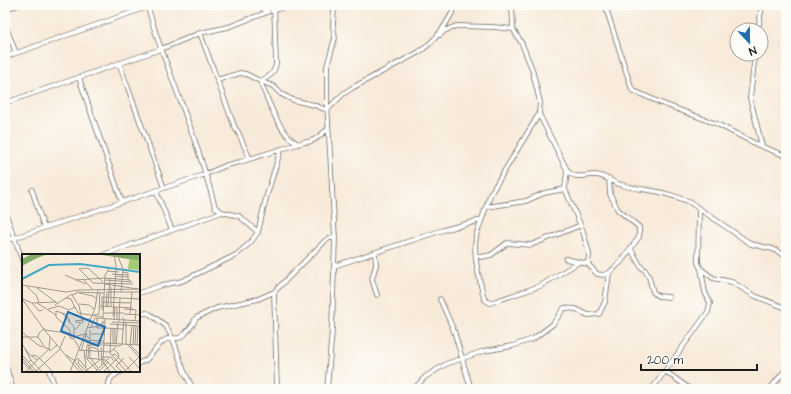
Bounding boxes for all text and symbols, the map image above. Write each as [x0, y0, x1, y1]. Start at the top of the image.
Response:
north arrow [729, 22, 769, 62]
text: N [746, 43, 759, 59]
inset map [22, 254, 140, 372]
scale bar [641, 346, 757, 372]
text: 200 m [647, 352, 684, 369]

